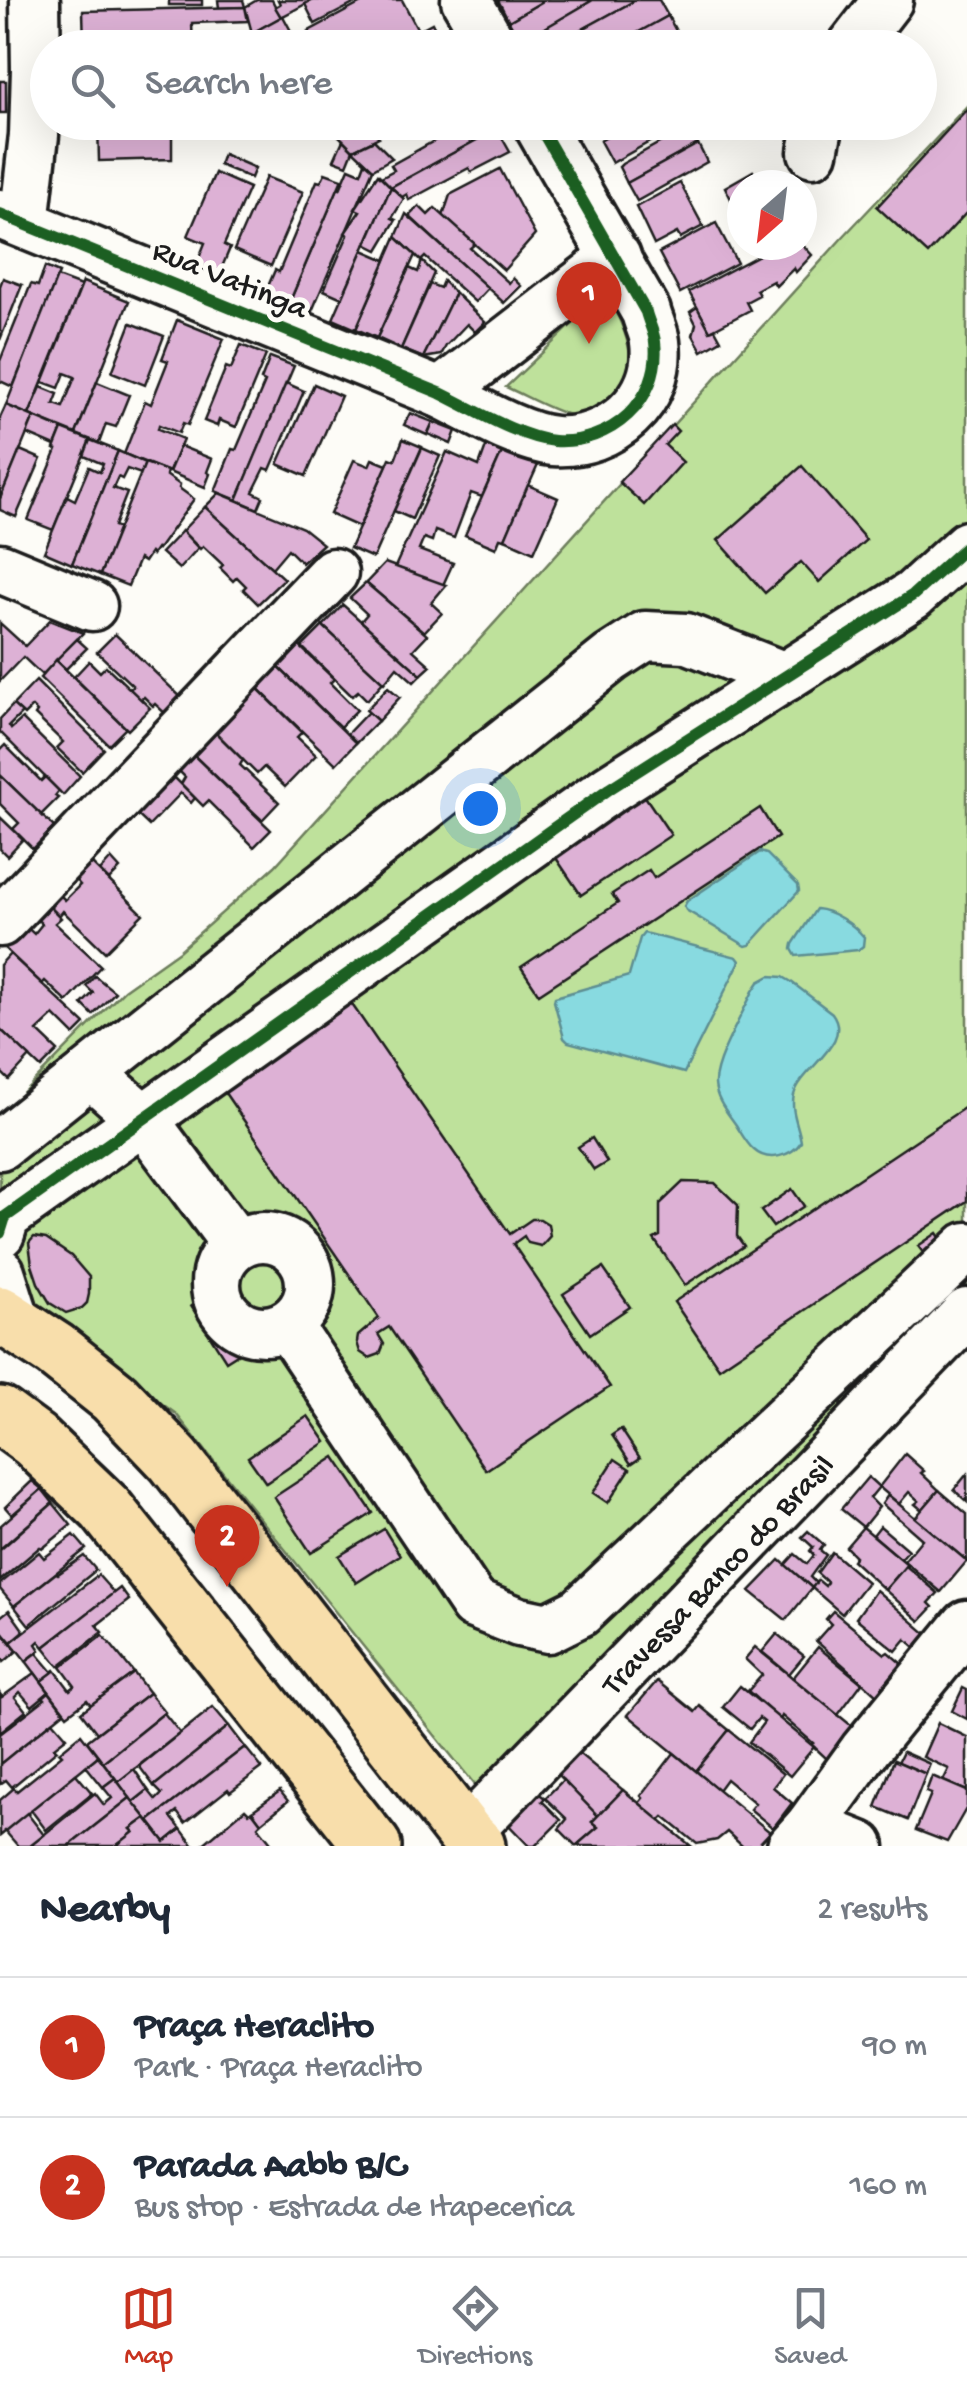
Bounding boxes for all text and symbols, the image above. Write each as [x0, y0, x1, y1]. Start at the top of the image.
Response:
search box [30, 30, 937, 140]
icon: search [65, 58, 120, 113]
text: Search here [145, 63, 332, 107]
north arrow [727, 170, 817, 260]
street label: Rua Vatinga [146, 233, 313, 330]
pin: 1 [556, 262, 622, 344]
your location [455, 783, 506, 834]
street label: Travessa Banco do Brasil [594, 1449, 844, 1706]
pin: 2 [194, 1504, 260, 1587]
text: Nearby [40, 1887, 170, 1936]
text: 2 results [817, 1892, 927, 1930]
text: Praça Heraclito [135, 2006, 374, 2050]
text: 1 [66, 2028, 79, 2066]
text: 90 m [863, 2028, 927, 2066]
text: Park · Praça Heraclito [135, 2050, 423, 2088]
text: Parada Aabb B/C [135, 2146, 406, 2190]
text: 2 [65, 2168, 80, 2206]
text: 160 m [849, 2168, 927, 2206]
text: Bus stop · Estrada de Itapecerica [135, 2190, 574, 2228]
tab: Map [121, 2281, 176, 2374]
tab: Directions [418, 2281, 532, 2374]
tab: Saved [774, 2281, 846, 2374]

